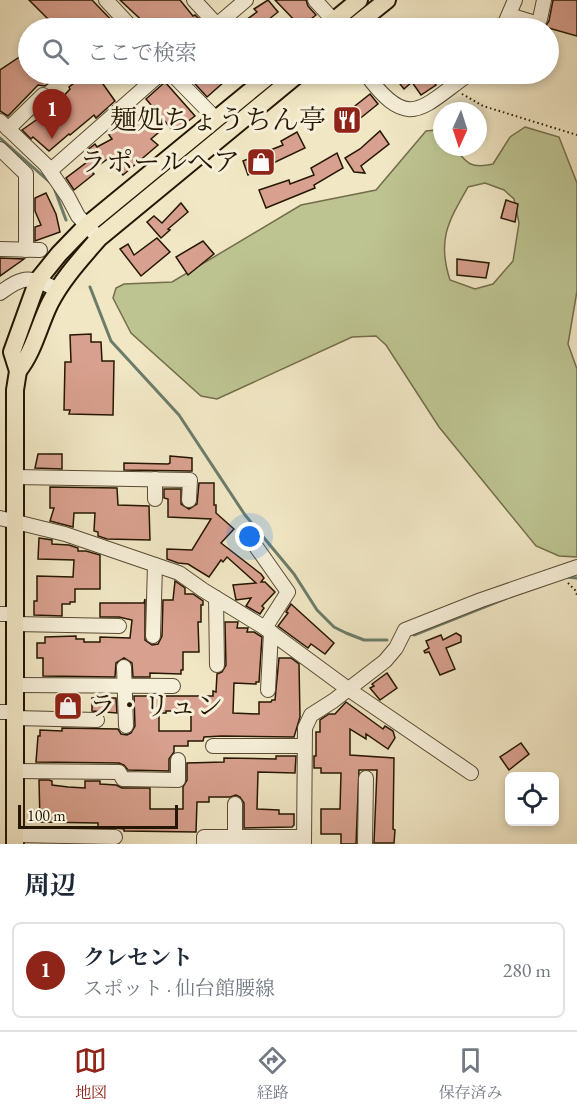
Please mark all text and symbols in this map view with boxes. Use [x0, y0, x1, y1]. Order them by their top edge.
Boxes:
search box [18, 18, 559, 84]
icon: search [39, 35, 72, 68]
text: ここで検索 [87, 38, 197, 67]
pin: 1 [32, 90, 72, 139]
place label: 麺処ちょうちん亭 [110, 102, 326, 137]
north arrow [433, 102, 487, 156]
restaurant icon: 麺処ちょうちん亭 [331, 104, 363, 136]
place label: ラポールヘア [79, 144, 240, 179]
shop icon: ラポールヘア [245, 146, 277, 178]
your location [235, 522, 264, 551]
place label: ラ・リュン [89, 688, 223, 723]
shop icon: ラ・リュン [52, 690, 84, 722]
map controls [505, 772, 559, 826]
button: locate [505, 772, 559, 826]
scale bar [18, 802, 178, 830]
text: 100 m [27, 805, 66, 826]
text: 周辺 [24, 868, 76, 902]
text: クレセント [83, 943, 193, 972]
text: 1 [40, 957, 51, 983]
text: 280 m [503, 957, 551, 983]
text: スポット · 仙台館腰線 [83, 975, 275, 1001]
tab: 地図 [74, 1044, 107, 1103]
tab: 経路 [256, 1044, 289, 1103]
tab: 保存済み [438, 1044, 502, 1103]

